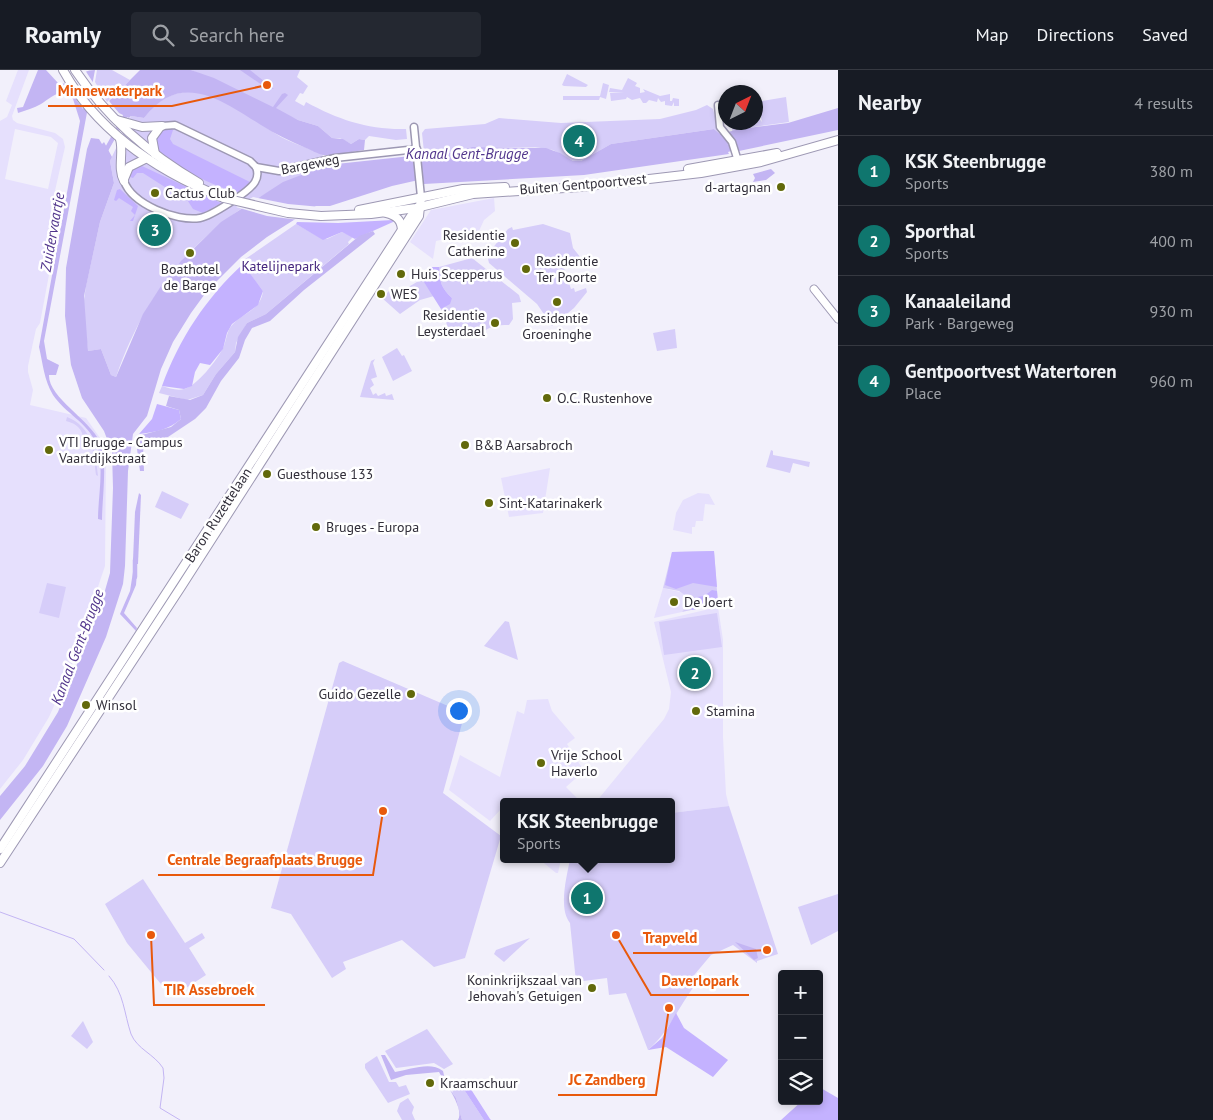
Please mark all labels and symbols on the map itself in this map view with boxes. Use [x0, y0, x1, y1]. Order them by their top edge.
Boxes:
callout: Minnewaterpark [48, 76, 172, 106]
text: Minnewaterpark [58, 81, 163, 100]
north arrow [718, 85, 763, 130]
pin: 4 [563, 122, 595, 160]
water label: Kanaal Gent-Brugge [406, 144, 528, 163]
street label: Bargeweg [279, 150, 341, 178]
street label: Buiten Gentpoortvest [519, 169, 648, 199]
place label: d-artagnan [705, 178, 771, 196]
marker: d-artagnan [775, 181, 787, 193]
place label: Cactus Club [165, 184, 235, 202]
marker: Cactus Club [149, 187, 161, 199]
water label: Zuidervaartje [36, 191, 68, 274]
pin: 3 [139, 211, 171, 249]
place label: Residentie Catherine [443, 226, 505, 260]
marker: Residentie Catherine [509, 237, 521, 249]
marker: Boathotel de Barge [184, 247, 196, 259]
place label: Residentie Ter Poorte [536, 252, 598, 286]
park label: Katelijnepark [241, 257, 321, 275]
place label: Boathotel de Barge [161, 260, 219, 294]
marker: Residentie Ter Poorte [520, 263, 532, 275]
place label: Huis Scepperus [411, 265, 502, 283]
marker: Huis Scepperus [395, 268, 407, 280]
place label: WES [391, 285, 418, 303]
marker: WES [375, 288, 387, 300]
marker: Residentie Groeninghe [551, 296, 563, 308]
place label: Residentie Leysterdael [417, 306, 485, 340]
place label: Residentie Groeninghe [522, 309, 592, 343]
marker: Residentie Leysterdael [489, 317, 501, 329]
place label: O.C. Rustenhove [557, 389, 652, 407]
marker: O.C. Rustenhove [541, 392, 553, 404]
place label: VTI Brugge - Campus Vaartdijkstraat [58, 433, 183, 467]
place label: B&B Aarsabroch [475, 436, 573, 454]
marker: B&B Aarsabroch [459, 439, 471, 451]
marker: VTI Brugge - Campus Vaartdijkstraat [43, 444, 55, 456]
street label: Baron Ruzettelaan [181, 464, 255, 566]
place label: Guesthouse 133 [277, 465, 373, 483]
marker: Guesthouse 133 [261, 468, 273, 480]
place label: Sint-Katarinakerk [499, 494, 602, 512]
marker: Sint-Katarinakerk [483, 497, 495, 509]
place label: Bruges - Europa [326, 518, 419, 536]
marker: Bruges - Europa [310, 521, 322, 533]
water label: Kanaal Gent-Brugge [46, 586, 108, 708]
place label: De Joert [684, 593, 733, 611]
marker: De Joert [668, 596, 680, 608]
pin: 2 [679, 654, 711, 692]
place label: Guido Gezelle [318, 685, 401, 703]
marker: Guido Gezelle [405, 688, 417, 700]
place label: Winsol [96, 696, 137, 714]
your location [446, 698, 472, 724]
marker: Winsol [80, 699, 92, 711]
place label: Stamina [706, 702, 755, 720]
marker: Stamina [690, 705, 702, 717]
place label: Vrije School Haverlo [550, 746, 622, 780]
marker: Vrije School Haverlo [535, 757, 547, 769]
callout: Centrale Begraafplaats Brugge [158, 845, 373, 875]
text: Centrale Begraafplaats Brugge [167, 850, 363, 869]
pin: 1 [571, 879, 603, 917]
callout: Trapveld [633, 923, 708, 953]
text: Trapveld [643, 928, 697, 947]
callout: Daverlopark [651, 965, 749, 995]
place label: Koninkrijkszaal van Jehovah's Getuigen [467, 971, 582, 1005]
text: Daverlopark [661, 971, 739, 990]
callout: TIR Assebroek [154, 975, 265, 1005]
text: TIR Assebroek [164, 980, 255, 999]
marker: Koninkrijkszaal van Jehovah's Getuigen [586, 982, 598, 994]
callout: JC Zandberg [558, 1065, 656, 1095]
text: JC Zandberg [567, 1070, 646, 1089]
place label: Kraamschuur [440, 1074, 518, 1092]
marker: Kraamschuur [424, 1077, 436, 1089]

